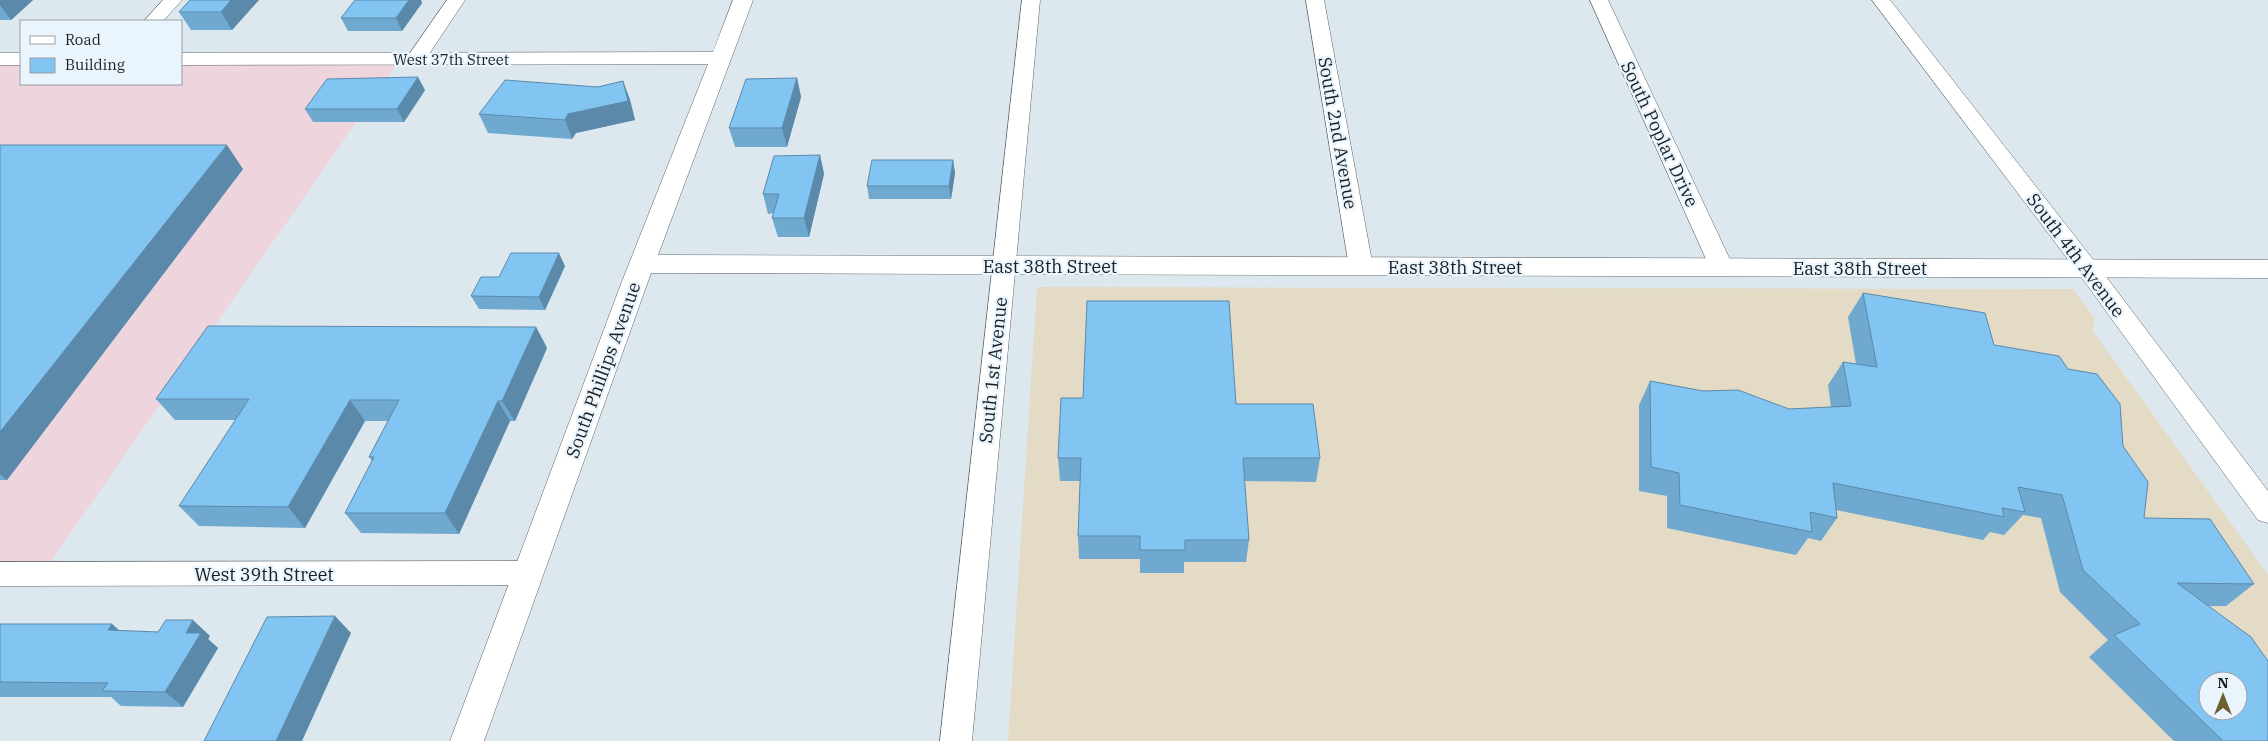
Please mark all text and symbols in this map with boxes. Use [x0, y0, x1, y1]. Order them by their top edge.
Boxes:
legend [20, 20, 182, 85]
text: Road [65, 30, 101, 49]
street label: West 37th Street [393, 50, 509, 69]
text: Building [65, 55, 125, 74]
street label: South 2nd Avenue [1313, 55, 1363, 211]
street label: South Poplar Drive [1616, 57, 1704, 211]
street label: South 4th Avenue [2022, 188, 2130, 322]
street label: East 38th Street [983, 255, 1117, 278]
street label: East 38th Street [1388, 256, 1522, 279]
street label: East 38th Street [1793, 257, 1927, 280]
street label: South Phillips Avenue [560, 279, 646, 461]
street label: South 1st Avenue [974, 296, 1012, 444]
street label: West 39th Street [194, 563, 334, 586]
north arrow [2198, 671, 2248, 721]
text: N [2217, 674, 2229, 692]

